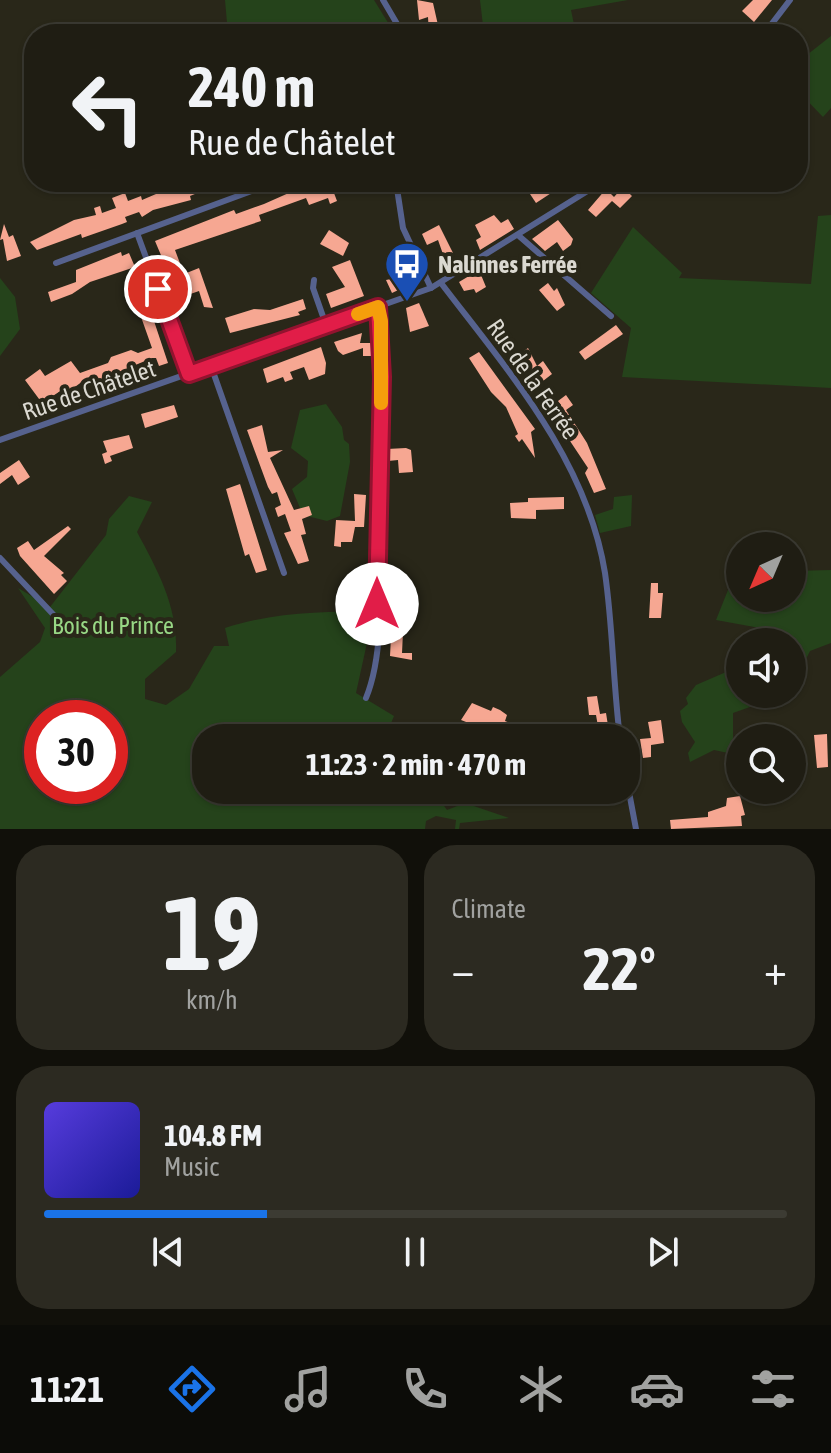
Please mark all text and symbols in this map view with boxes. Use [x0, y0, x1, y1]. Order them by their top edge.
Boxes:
text: 240 m [188, 55, 315, 119]
icon: left [56, 56, 160, 160]
text: Rue de Châtelet [188, 121, 396, 163]
bus stop icon: Nalinnes Ferrée [383, 240, 431, 303]
place label: Nalinnes Ferrée [438, 251, 577, 278]
pin [124, 255, 192, 323]
icon: arrive [136, 267, 180, 311]
street label: Rue de la Ferrée [482, 314, 584, 444]
street label: Rue de Châtelet [19, 355, 159, 425]
north arrow [726, 532, 806, 612]
map controls [726, 532, 806, 804]
position arrow [335, 562, 419, 646]
park label: Bois du Prince [52, 612, 174, 639]
button: sound [726, 628, 806, 708]
speed limit sign: 30 [24, 700, 128, 804]
button: search [726, 724, 806, 804]
text: 11:23 · 2 min · 470 m [306, 747, 526, 781]
text: 19 [163, 873, 261, 992]
text: Climate [452, 894, 526, 924]
text: 22° [583, 934, 656, 1003]
text: − [452, 944, 474, 994]
text: + [764, 944, 787, 994]
text: km/h [186, 985, 238, 1015]
text: 104.8 FM [164, 1118, 262, 1152]
text: Music [164, 1152, 219, 1182]
icon: previous [146, 1230, 190, 1274]
icon: pause [393, 1230, 437, 1274]
icon: next [641, 1230, 685, 1274]
icon: directions [164, 1361, 220, 1417]
icon: music [280, 1361, 336, 1417]
icon: phone [397, 1361, 453, 1417]
icon: climate [513, 1361, 569, 1417]
icon: car [629, 1361, 685, 1417]
icon: filters [745, 1361, 801, 1417]
text: 11:21 [30, 1368, 104, 1410]

